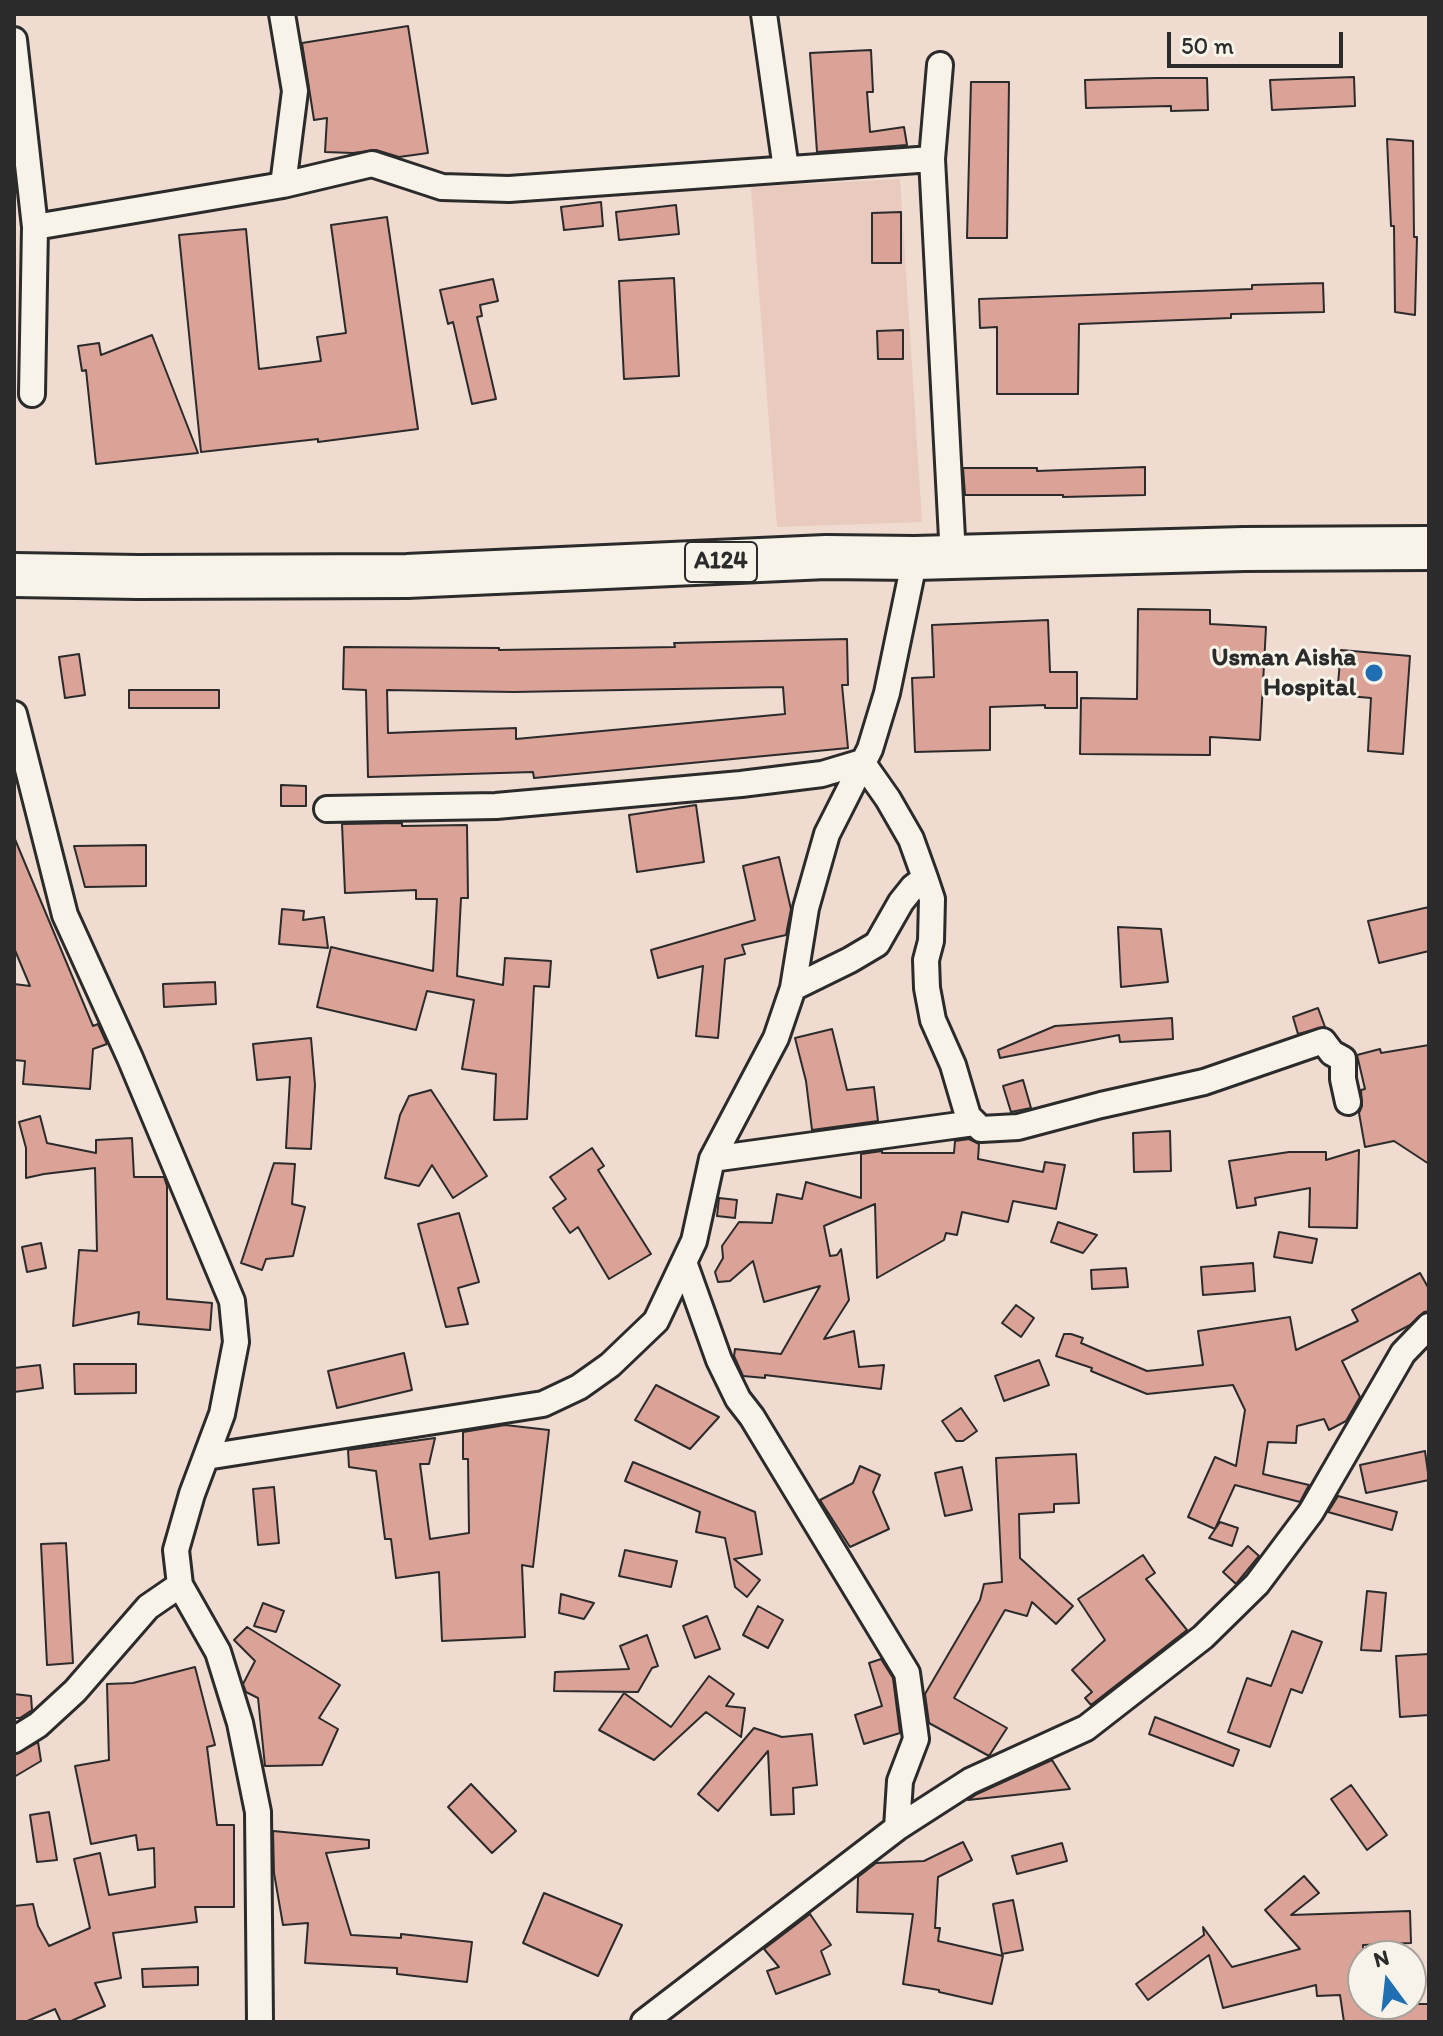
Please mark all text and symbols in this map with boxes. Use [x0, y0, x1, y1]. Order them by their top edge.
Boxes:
scale bar [1171, 16, 1347, 66]
text: 50 m [1181, 31, 1234, 60]
road number: A124 [685, 542, 757, 582]
place label: Usman Aisha Hospital [1211, 642, 1356, 704]
marker: Usman Aisha Hospital [1363, 662, 1385, 684]
north arrow [1347, 1940, 1427, 2020]
text: N [1370, 1943, 1392, 1973]

